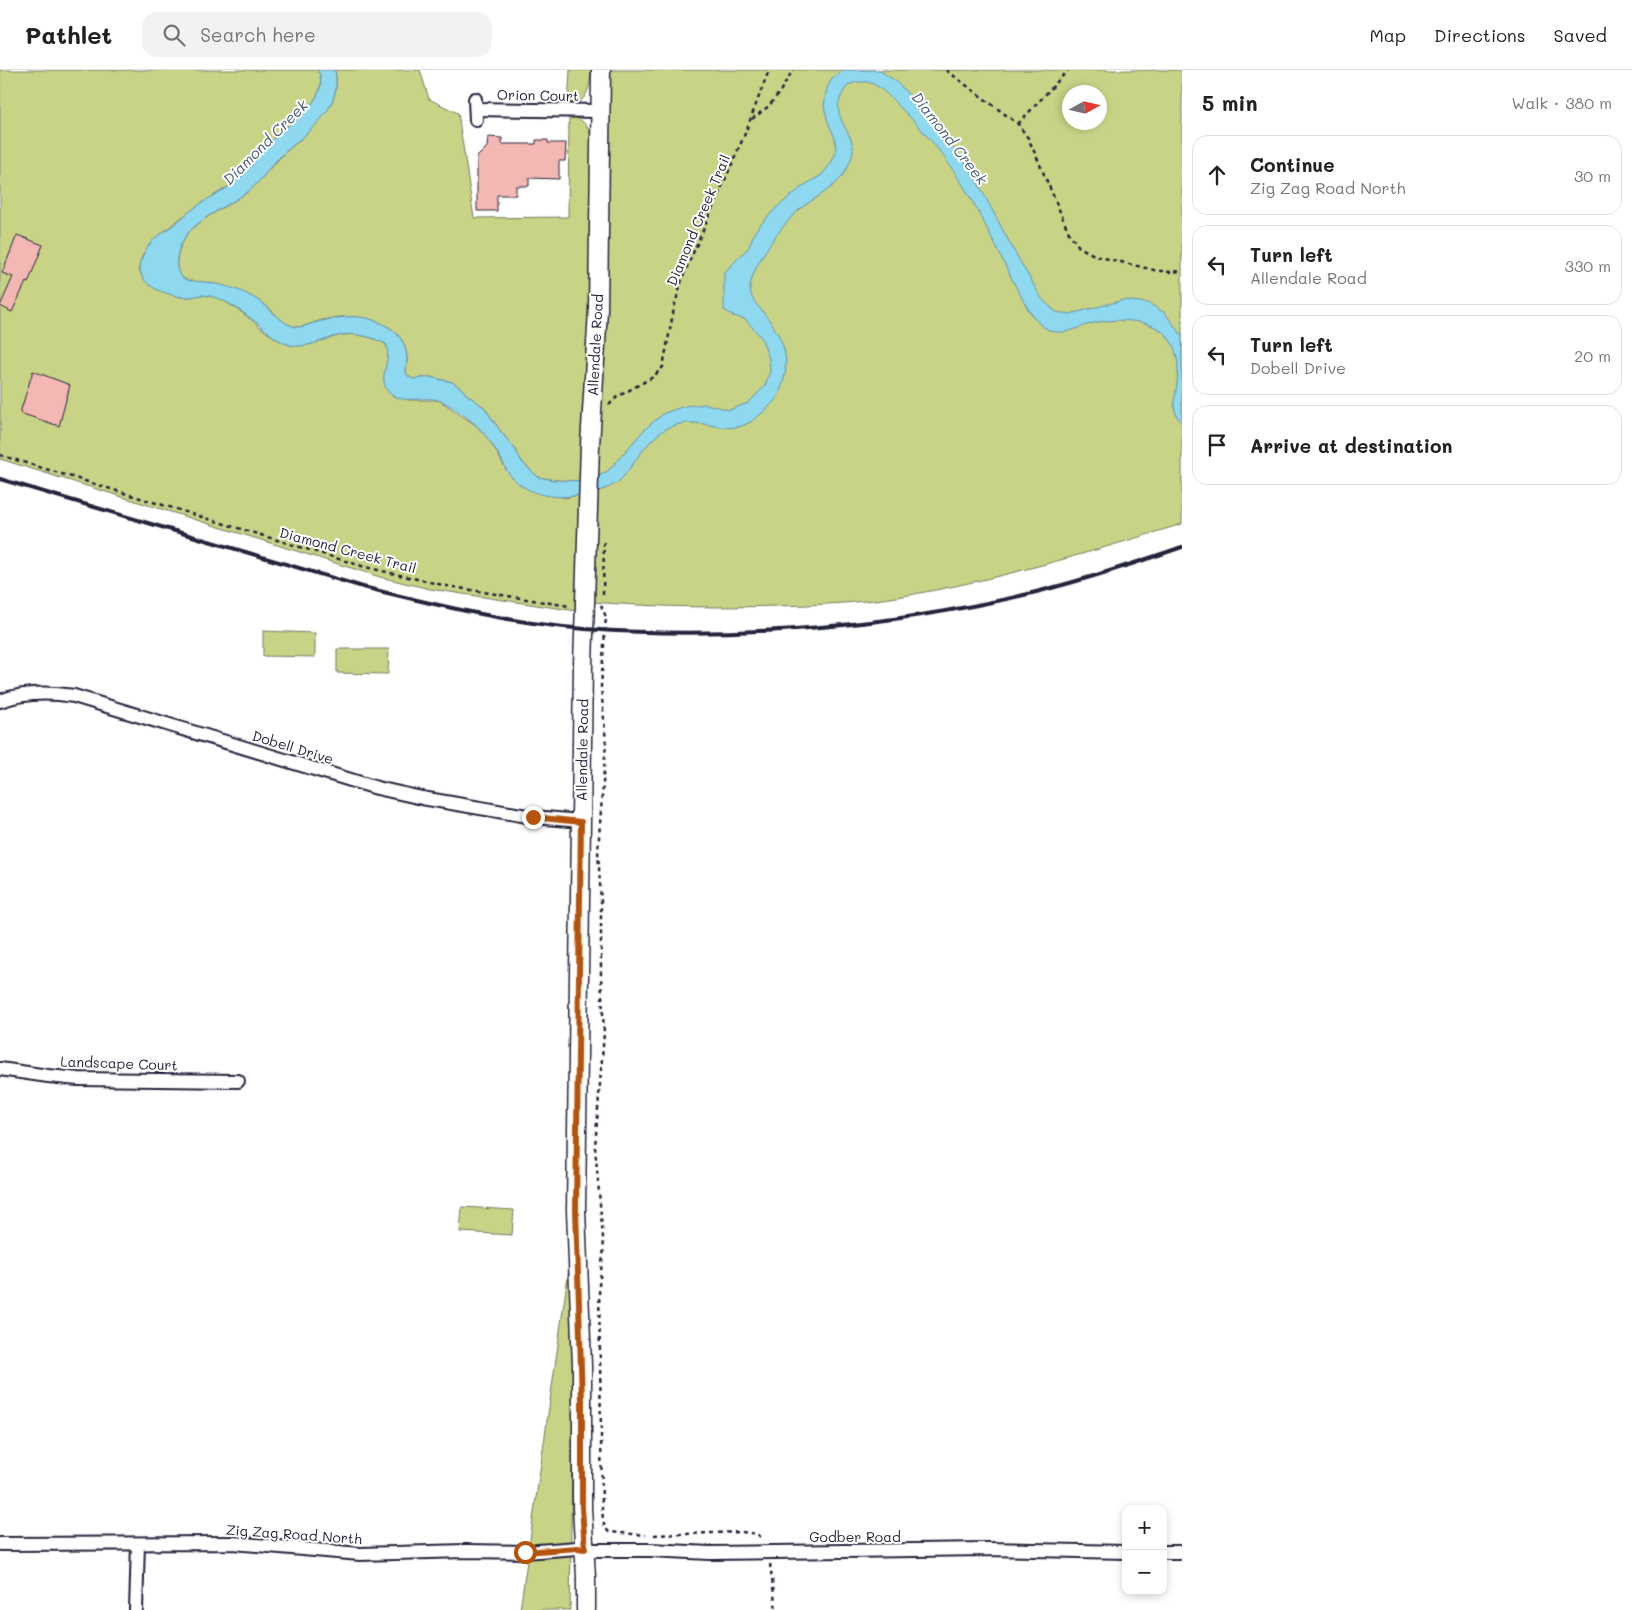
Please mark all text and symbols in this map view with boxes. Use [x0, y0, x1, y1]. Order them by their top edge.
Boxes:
search box [142, 12, 492, 57]
text: Pathlet [25, 19, 112, 50]
icon: search [160, 21, 188, 49]
text: Search here [200, 22, 316, 47]
text: Map [1369, 23, 1406, 47]
text: Directions [1434, 23, 1526, 47]
text: Saved [1554, 23, 1607, 47]
street label: Orion Court [497, 85, 579, 105]
north arrow [1062, 85, 1107, 130]
water label: Diamond Creek [907, 88, 993, 189]
text: 5 min [1202, 89, 1258, 116]
text: Walk · 380 m [1511, 92, 1612, 113]
water label: Diamond Creek [218, 94, 313, 189]
street label: Diamond Creek Trail [662, 151, 734, 289]
text: Continue [1250, 152, 1335, 177]
icon: ahead [1203, 161, 1231, 189]
text: 30 m [1574, 165, 1611, 186]
text: Zig Zag Road North [1250, 177, 1406, 198]
text: Turn left [1250, 242, 1333, 267]
icon: left [1203, 251, 1231, 279]
text: 330 m [1565, 255, 1611, 276]
text: Allendale Road [1250, 267, 1367, 288]
street label: Allendale Road [583, 293, 607, 397]
text: Turn left [1250, 332, 1333, 357]
icon: left [1203, 341, 1231, 369]
text: 20 m [1574, 345, 1611, 366]
text: Dobell Drive [1250, 357, 1346, 378]
icon: arrive [1203, 431, 1231, 459]
text: Arrive at destination [1250, 433, 1453, 458]
street label: Diamond Creek Trail [278, 523, 418, 577]
street label: Allendale Road [572, 699, 592, 801]
street label: Dobell Drive [250, 726, 336, 768]
route end [522, 806, 545, 829]
street label: Landscape Court [60, 1051, 178, 1075]
map controls [1122, 1505, 1167, 1595]
button: + [1122, 1505, 1167, 1550]
street label: Zig Zag Road North [225, 1520, 363, 1548]
street label: Godber Road [809, 1527, 901, 1546]
route start [514, 1541, 537, 1564]
button: − [1122, 1550, 1167, 1595]

